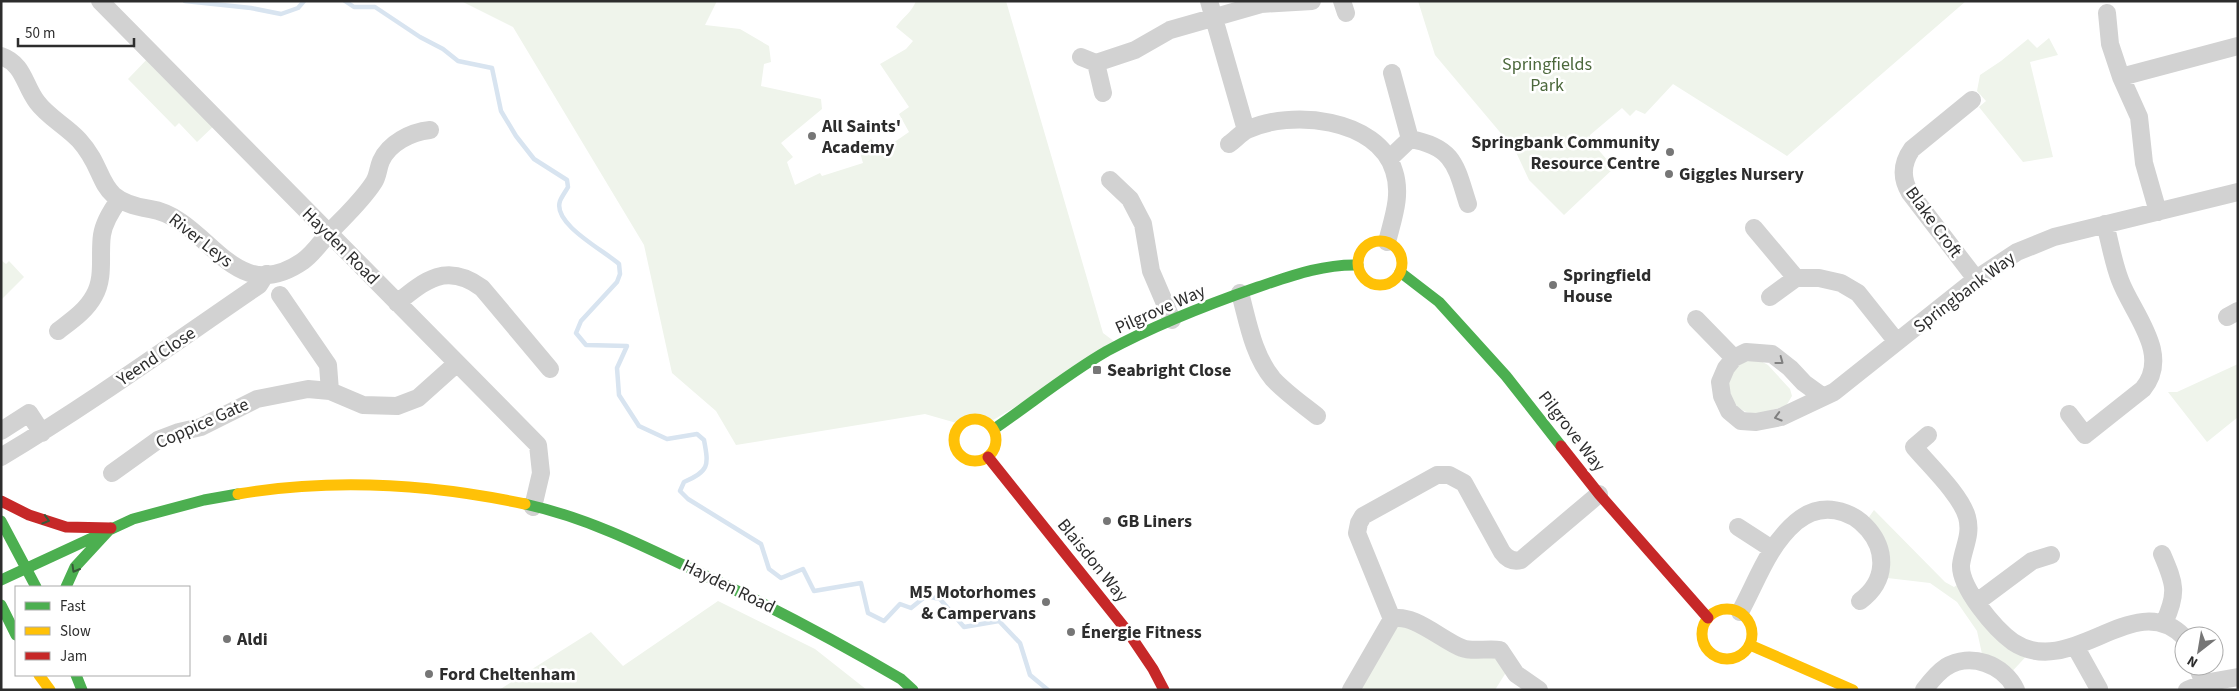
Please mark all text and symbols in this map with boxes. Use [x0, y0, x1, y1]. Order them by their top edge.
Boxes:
scale bar [18, 15, 134, 47]
text: 50 m [25, 23, 55, 44]
park label: Springfields Park [1502, 52, 1592, 98]
place label: All Saints' Academy [821, 114, 901, 160]
marker: All Saints' Academy [806, 130, 818, 142]
place label: Springbank Community Resource Centre [1471, 130, 1661, 176]
marker: Springbank Community Resource Centre [1664, 146, 1676, 158]
place label: Giggles Nursery [1679, 162, 1805, 187]
marker: Giggles Nursery [1663, 168, 1675, 180]
street label: Blake Croft [1899, 182, 1968, 263]
street label: Hayden Road [296, 202, 385, 291]
street label: River Leys [163, 207, 238, 273]
street label: Springbank Way [1908, 245, 2021, 339]
place label: Springfield House [1563, 263, 1651, 309]
street label: Pilgrove Way [1111, 278, 1210, 340]
marker: Springfield House [1547, 279, 1559, 291]
street label: Yeend Close [111, 321, 201, 393]
one-way arrow [1774, 355, 1783, 363]
place label: Seabright Close [1107, 358, 1231, 383]
marker: Seabright Close [1091, 364, 1103, 376]
street label: Pilgrove Way [1532, 386, 1611, 477]
street label: Coppice Gate [152, 392, 253, 455]
one-way arrow [1775, 411, 1783, 421]
place label: GB Liners [1117, 509, 1192, 534]
street label: Blaisdon Way [1051, 513, 1134, 608]
one-way arrow [41, 515, 50, 525]
marker: GB Liners [1101, 515, 1113, 527]
street label: Hayden Road [678, 553, 779, 620]
one-way arrow [71, 564, 81, 573]
place label: M5 Motorhomes & Campervans [909, 580, 1036, 626]
legend [15, 586, 190, 676]
text: Fast [60, 596, 86, 617]
marker: M5 Motorhomes & Campervans [1040, 596, 1052, 608]
place label: Énergie Fitness [1081, 620, 1202, 645]
text: Slow [60, 621, 91, 642]
marker: Énergie Fitness [1065, 626, 1077, 638]
north arrow [2174, 626, 2224, 676]
place label: Aldi [236, 627, 268, 652]
marker: Aldi [221, 633, 233, 645]
text: Jam [60, 646, 87, 667]
text: N [2184, 650, 2202, 672]
place label: Ford Cheltenham [439, 662, 576, 687]
marker: Ford Cheltenham [423, 668, 435, 680]

